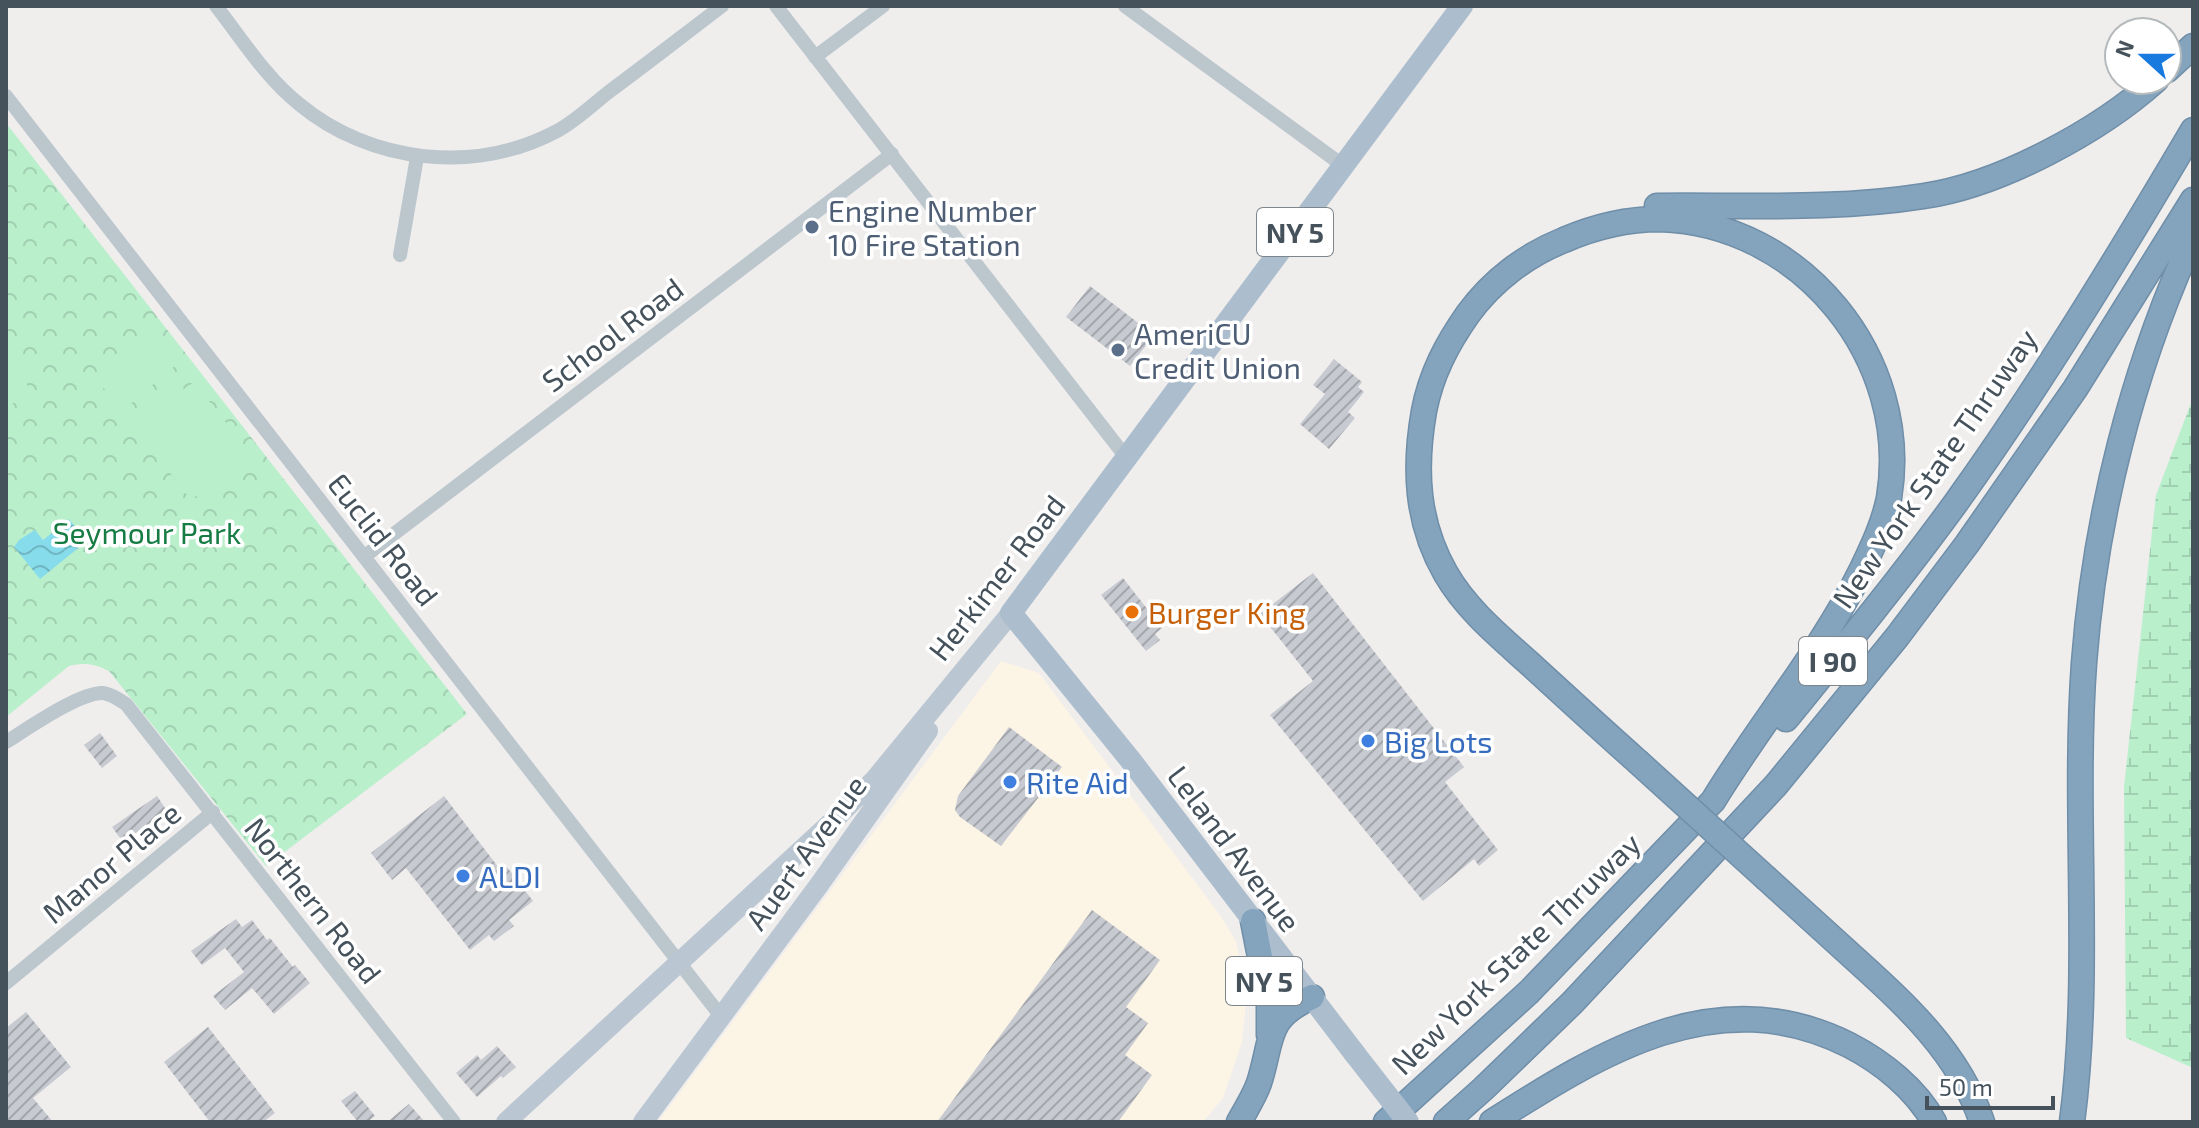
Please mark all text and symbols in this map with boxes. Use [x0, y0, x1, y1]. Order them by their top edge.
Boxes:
north arrow [2103, 16, 2183, 96]
text: N [2108, 36, 2138, 61]
place label: Engine Number 10 Fire Station [828, 192, 1036, 262]
road number: NY 5 [1257, 208, 1333, 256]
marker: Engine Number 10 Fire Station [803, 218, 821, 236]
street label: School Road [534, 269, 690, 399]
place label: AmeriCU Credit Union [1134, 315, 1301, 385]
street label: New York State Thruway [1824, 322, 2044, 614]
marker: AmeriCU Credit Union [1109, 341, 1127, 359]
street label: Euclid Road [321, 466, 447, 612]
street label: Herkimer Road [920, 487, 1072, 667]
park label: Seymour Park [53, 514, 241, 550]
place label: Burger King [1148, 594, 1306, 630]
marker: Burger King [1123, 603, 1141, 621]
road number: I 90 [1799, 637, 1867, 685]
place label: Big Lots [1384, 723, 1493, 759]
marker: Big Lots [1359, 732, 1377, 750]
street label: Leland Avenue [1161, 758, 1309, 938]
place label: Rite Aid [1026, 764, 1129, 800]
street label: Auert Avenue [737, 768, 873, 936]
marker: Rite Aid [1001, 773, 1019, 791]
street label: Manor Place [35, 794, 187, 930]
street label: Northern Road [238, 810, 390, 990]
street label: New York State Thruway [1383, 825, 1647, 1081]
place label: ALDI [479, 858, 541, 894]
marker: ALDI [454, 867, 472, 885]
road number: NY 5 [1226, 957, 1302, 1005]
scale bar [1927, 1060, 2053, 1110]
text: 50 m [1939, 1072, 1993, 1101]

